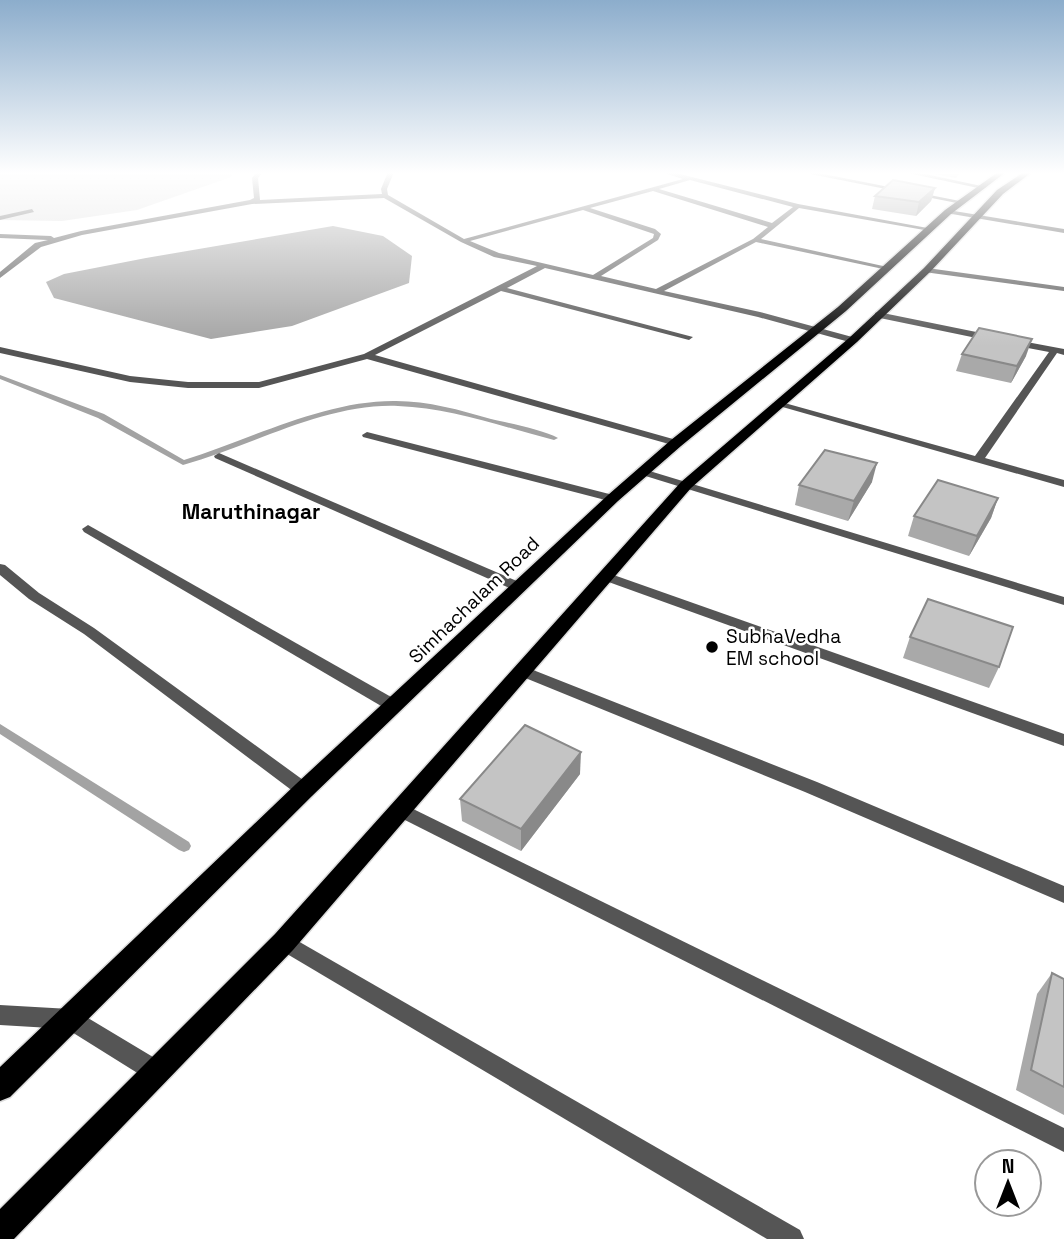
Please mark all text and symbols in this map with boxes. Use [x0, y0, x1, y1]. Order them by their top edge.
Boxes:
district label: Maruthinagar [182, 498, 320, 525]
street label: Simhachalam Road [403, 531, 545, 669]
place label: SubhaVedha EM school [726, 624, 841, 671]
marker: SubhaVedha EM school [704, 639, 720, 655]
north arrow [973, 1148, 1043, 1218]
text: N [1002, 1154, 1014, 1179]

